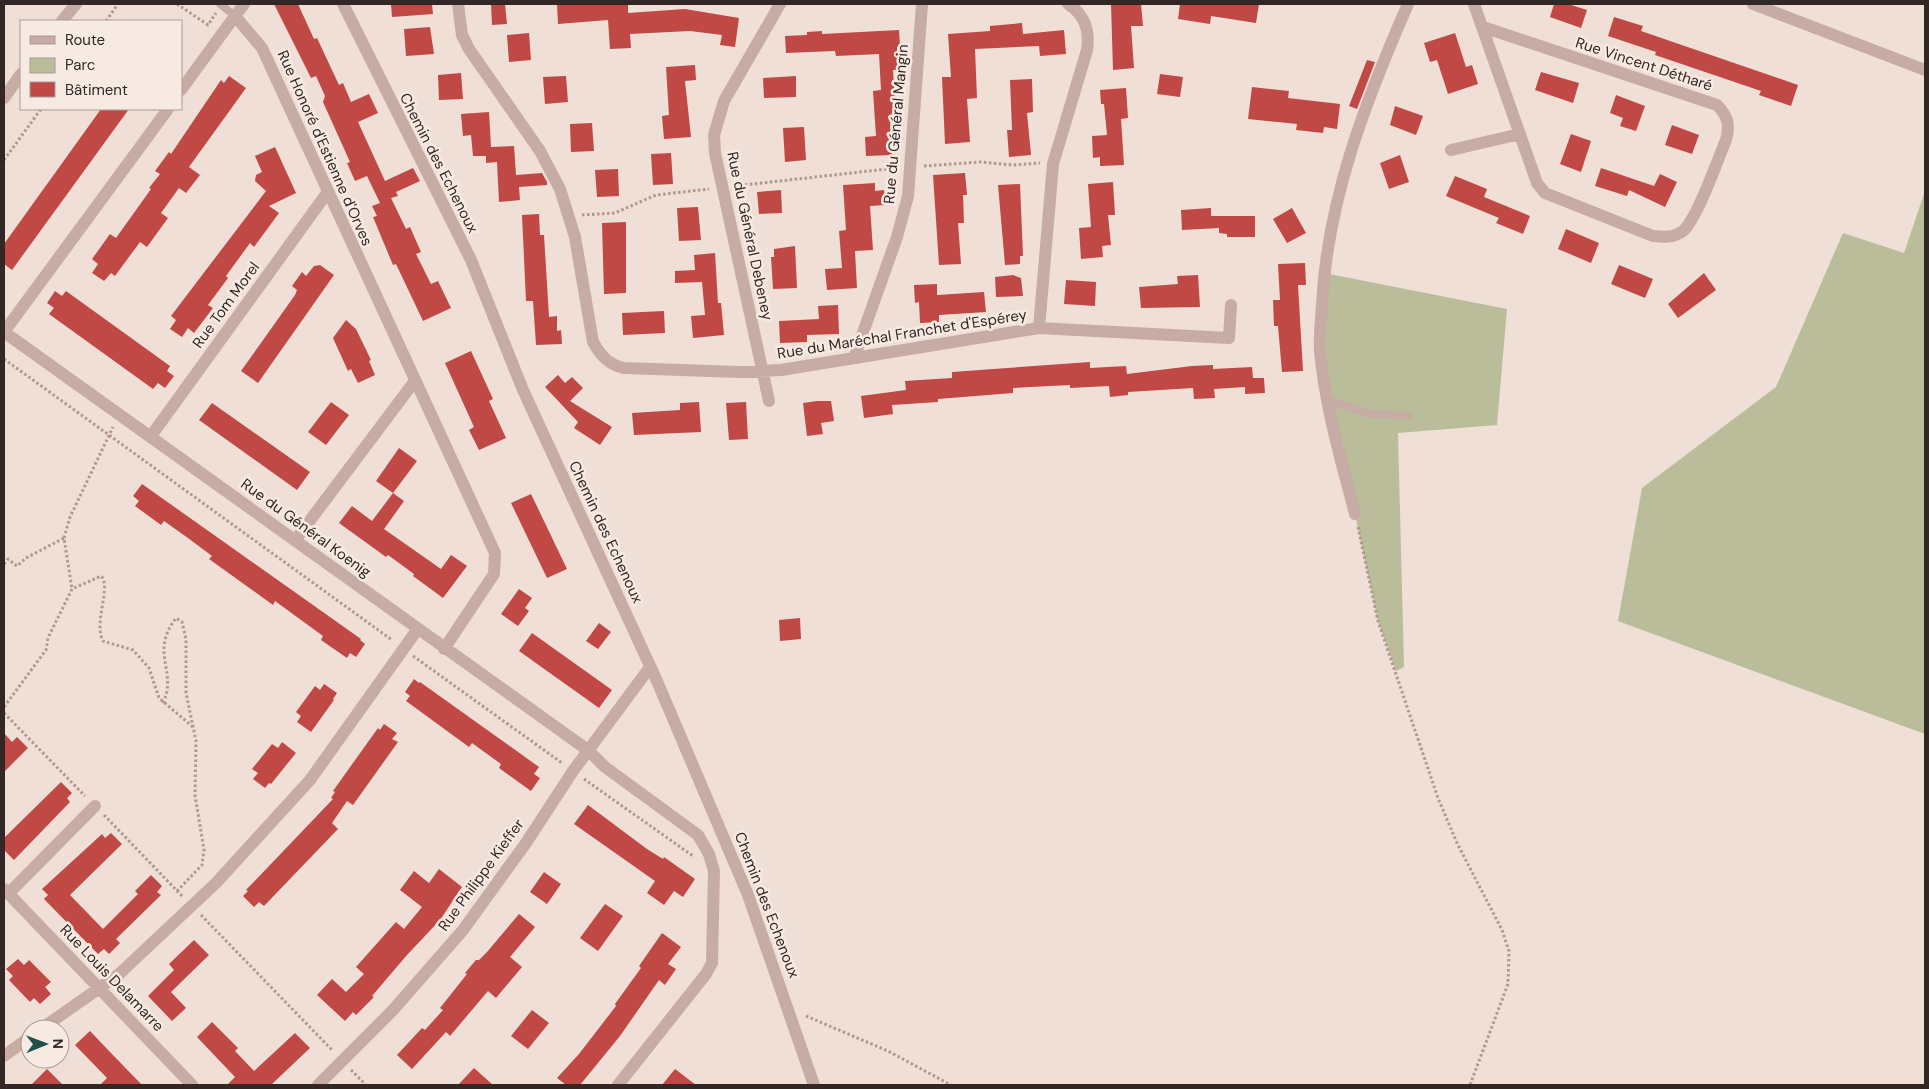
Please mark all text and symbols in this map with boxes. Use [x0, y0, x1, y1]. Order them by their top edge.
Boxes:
legend [20, 20, 182, 110]
text: Route [65, 30, 105, 50]
street label: Rue Vincent Détharé [1573, 32, 1715, 96]
street label: Rue du Général Mangin [879, 43, 913, 205]
street label: Rue Honoré d'Estienne d'Orves [273, 47, 377, 249]
text: Parc [65, 55, 95, 75]
text: Bâtiment [65, 80, 128, 100]
street label: Chemin des Echenoux [395, 90, 483, 237]
street label: Rue du Général Debeney [722, 150, 778, 323]
street label: Rue Tom Morel [188, 258, 264, 352]
street label: Rue du Maréchal Franchet d'Espérey [776, 304, 1029, 364]
street label: Chemin des Echenoux [564, 458, 648, 607]
street label: Rue du Général Koenig [237, 474, 375, 582]
street label: Rue Philippe Kieffer [434, 815, 529, 935]
street label: Chemin des Echenoux [730, 829, 804, 981]
street label: Rue Louis Delamarre [56, 920, 168, 1036]
north arrow [20, 1019, 70, 1069]
text: N [49, 1039, 67, 1049]

